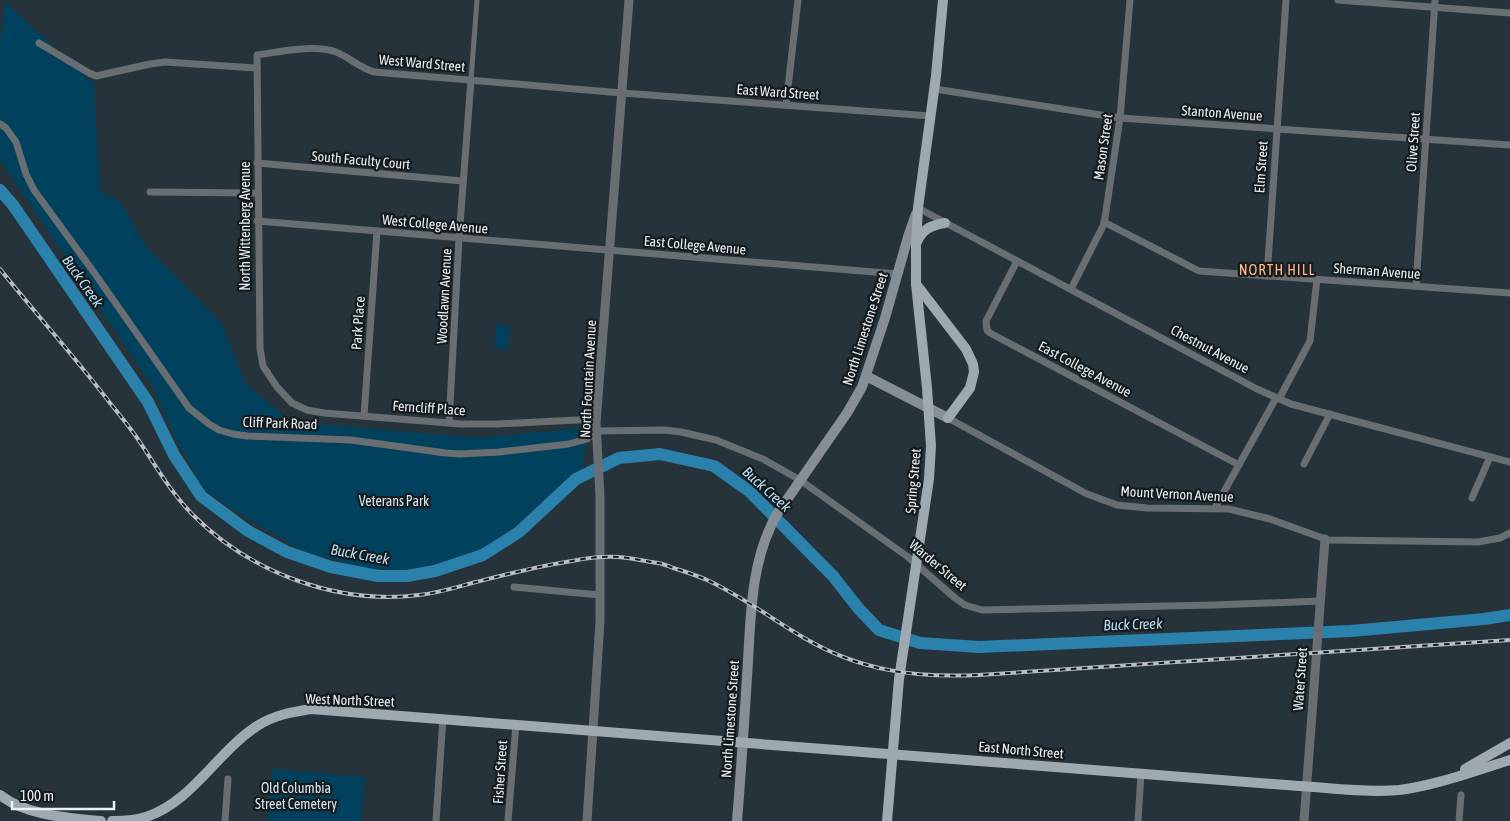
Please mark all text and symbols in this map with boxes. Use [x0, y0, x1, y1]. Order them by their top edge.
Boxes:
street label: West Ward Street [378, 51, 466, 75]
street label: East Ward Street [736, 81, 820, 103]
street label: Stanton Avenue [1181, 102, 1263, 124]
street label: Olive Street [1403, 112, 1423, 172]
street label: Mason Street [1090, 113, 1116, 181]
street label: Elm Street [1251, 140, 1271, 194]
street label: South Faculty Court [311, 148, 411, 172]
street label: North Wittenberg Avenue [237, 161, 253, 291]
street label: West College Avenue [381, 211, 489, 237]
street label: East College Avenue [643, 233, 747, 257]
street label: Woodlawn Avenue [434, 248, 454, 344]
water label: Buck Creek [59, 252, 107, 310]
street label: Sherman Avenue [1333, 260, 1421, 282]
district label: NORTH HILL [1239, 261, 1315, 278]
street label: North Limestone Street [839, 270, 891, 388]
street label: Park Place [348, 296, 368, 350]
street label: North Fountain Avenue [577, 320, 599, 438]
street label: Chestnut Avenue [1168, 322, 1252, 376]
street label: East College Avenue [1036, 338, 1134, 400]
street label: Ferncliff Place [392, 397, 466, 419]
street label: Cliff Park Road [242, 414, 318, 432]
street label: Spring Street [902, 448, 924, 514]
water label: Buck Creek [739, 463, 795, 515]
street label: Mount Vernon Avenue [1120, 483, 1234, 505]
park label: Veterans Park [359, 493, 429, 509]
street label: Warder Street [906, 536, 970, 594]
water label: Buck Creek [329, 540, 391, 568]
water label: Buck Creek [1103, 614, 1163, 634]
street label: Water Street [1290, 647, 1310, 711]
street label: North Limestone Street [718, 660, 742, 778]
street label: West North Street [305, 690, 395, 710]
street label: East North Street [978, 738, 1064, 762]
street label: Fisher Street [490, 740, 510, 804]
scale bar [12, 778, 115, 810]
park label: Old Columbia Street Cemetery [255, 780, 337, 812]
text: 100 m [20, 787, 54, 804]

